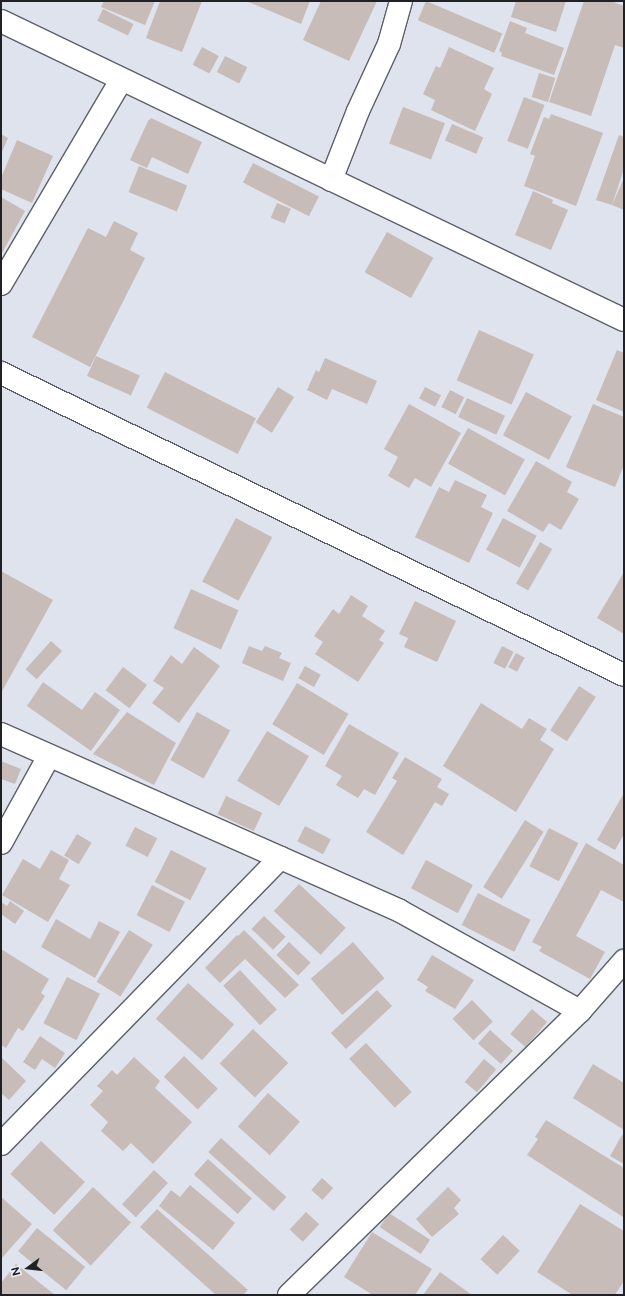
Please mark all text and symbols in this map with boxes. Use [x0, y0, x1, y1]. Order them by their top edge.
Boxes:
north arrow [8, 1248, 48, 1288]
text: N [9, 1265, 23, 1277]

